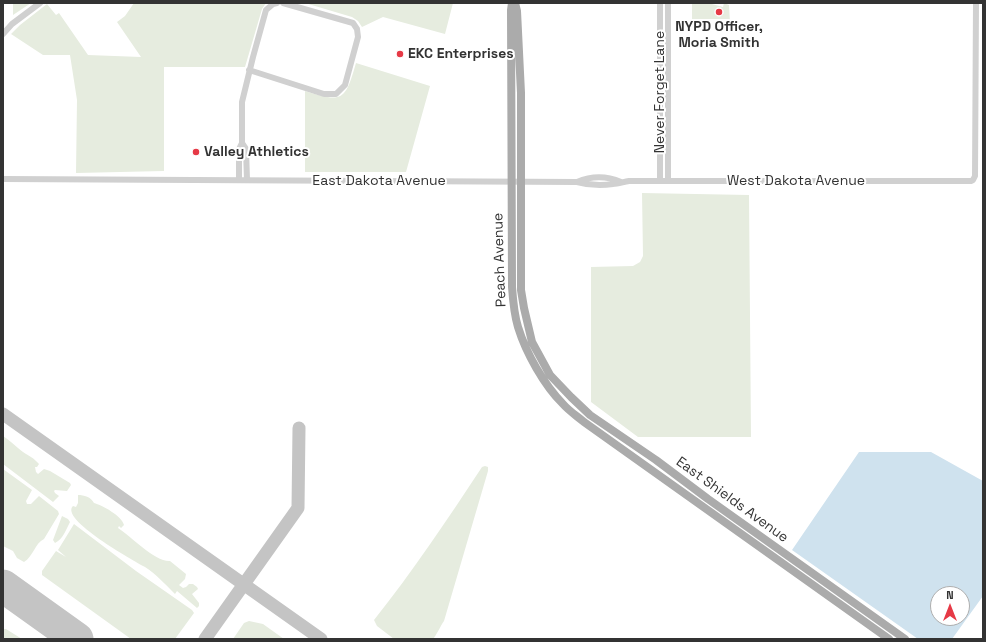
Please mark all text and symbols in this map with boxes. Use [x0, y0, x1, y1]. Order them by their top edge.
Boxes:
marker: NYPD Officer, Moria Smith [714, 7, 724, 17]
place label: NYPD Officer, Moria Smith [675, 19, 763, 52]
street label: Never Forget Lane [652, 31, 668, 153]
place label: EKC Enterprises [408, 46, 514, 62]
marker: EKC Enterprises [395, 49, 405, 59]
place label: Valley Athletics [204, 144, 309, 160]
marker: Valley Athletics [191, 147, 201, 157]
street label: East Dakota Avenue [312, 173, 446, 189]
street label: West Dakota Avenue [727, 173, 865, 189]
street label: Peach Avenue [490, 213, 510, 307]
street label: East Shields Avenue [673, 454, 791, 546]
north arrow [930, 586, 970, 626]
text: N [946, 588, 954, 602]

